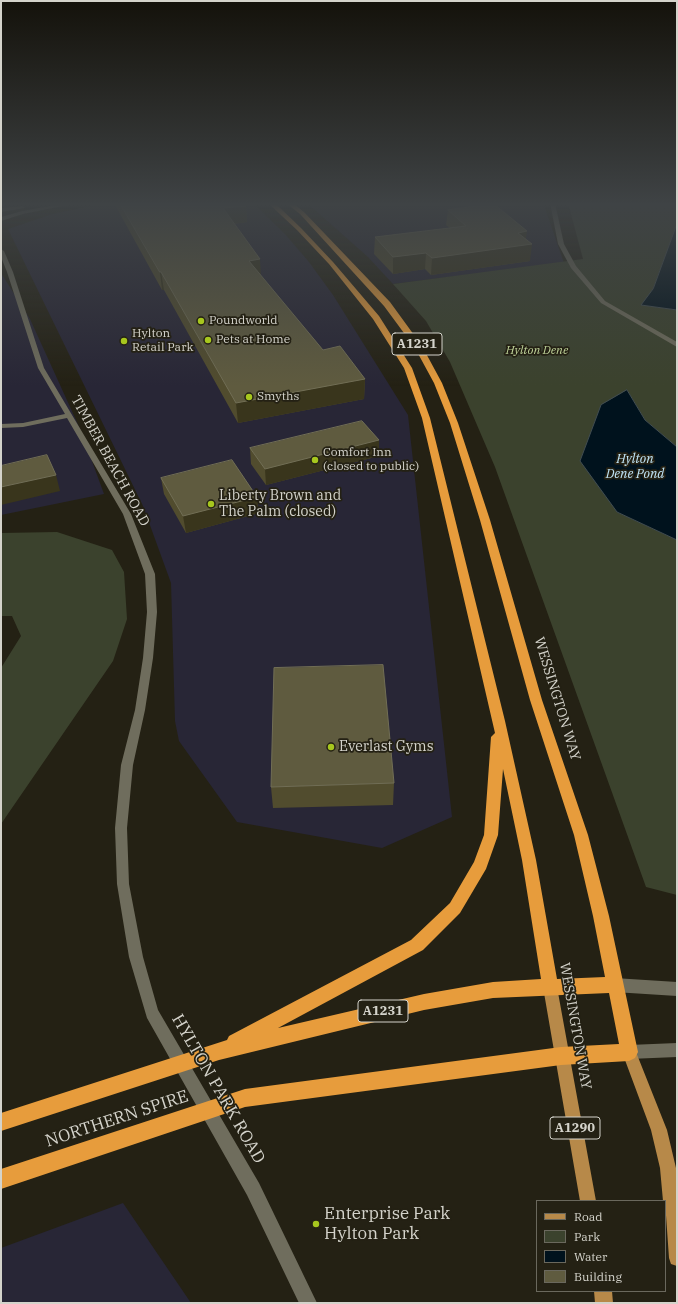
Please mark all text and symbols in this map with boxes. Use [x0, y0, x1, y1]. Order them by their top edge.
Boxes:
place label: Poundworld [209, 314, 278, 328]
marker: Poundworld [196, 316, 206, 326]
place label: Hylton Retail Park [132, 327, 193, 355]
place label: Pets at Home [216, 333, 290, 347]
road number: A1231 [392, 333, 442, 355]
marker: Pets at Home [203, 335, 213, 345]
marker: Hylton Retail Park [119, 336, 129, 346]
park label: Hylton Dene [506, 344, 568, 358]
place label: Smyths [257, 390, 299, 404]
marker: Smyths [244, 392, 254, 402]
street label: TIMBER BEACH ROAD [67, 393, 153, 529]
place label: Comfort Inn (closed to public) [323, 446, 419, 474]
water label: Hylton Dene Pond [606, 451, 664, 482]
marker: Comfort Inn (closed to public) [310, 455, 320, 465]
place label: Liberty Brown and The Palm (closed) [219, 488, 341, 520]
marker: Liberty Brown and The Palm (closed) [206, 499, 216, 509]
street label: WESSINGTON WAY [530, 635, 584, 763]
place label: Everlast Gyms [339, 739, 433, 755]
marker: Everlast Gyms [326, 742, 336, 752]
street label: WESSINGTON WAY [556, 961, 594, 1091]
road number: A1231 [358, 1000, 408, 1022]
street label: HYLTON PARK ROAD [167, 1011, 269, 1167]
street label: NORTHERN SPIRE [43, 1086, 191, 1152]
road number: A1290 [550, 1117, 600, 1139]
legend [536, 1200, 666, 1292]
place label: Enterprise Park Hylton Park [324, 1204, 450, 1244]
text: Road [574, 1209, 603, 1224]
marker: Enterprise Park Hylton Park [311, 1219, 321, 1229]
text: Park [574, 1229, 600, 1244]
text: Water [574, 1249, 607, 1264]
text: Building [574, 1269, 622, 1284]

